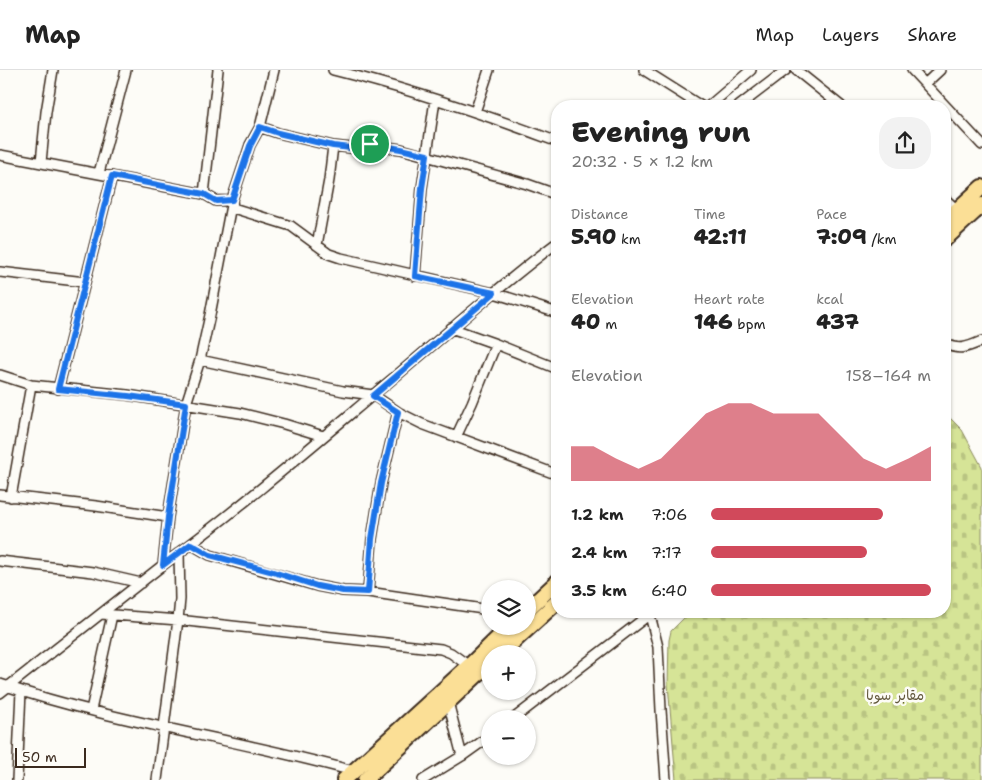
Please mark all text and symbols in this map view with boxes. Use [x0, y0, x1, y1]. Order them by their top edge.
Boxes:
text: Map [25, 19, 81, 51]
text: Map [756, 23, 794, 47]
text: Layers [822, 23, 879, 47]
text: Share [907, 23, 957, 47]
text: Evening run [571, 113, 750, 151]
button: share [879, 117, 931, 169]
pin [349, 123, 391, 165]
icon: arrive [356, 130, 384, 158]
text: 20:32 · 5 × 1.2 km [571, 151, 713, 172]
text: Distance [571, 205, 628, 223]
text: Time [694, 205, 726, 223]
text: Pace [816, 205, 847, 223]
text: 5.90 [571, 223, 616, 251]
text: 42:11 [694, 223, 747, 251]
text: 7:09 [816, 223, 867, 251]
text: km [616, 230, 641, 248]
text: /km [867, 230, 897, 248]
text: Elevation [571, 290, 634, 308]
text: Heart rate [694, 290, 765, 308]
text: kcal [816, 290, 844, 308]
text: 40 [571, 308, 600, 336]
text: 146 [694, 308, 733, 336]
text: 437 [816, 308, 859, 336]
text: m [600, 315, 617, 333]
text: bpm [733, 315, 766, 333]
text: Elevation [571, 365, 643, 386]
text: 158–164 m [846, 365, 931, 386]
text: 1.2 km [571, 504, 624, 525]
text: 7:06 [651, 504, 688, 525]
text: 2.4 km [571, 542, 627, 563]
text: 7:17 [651, 542, 682, 563]
map controls [481, 580, 536, 765]
button: layers [481, 580, 536, 635]
text: 3.5 km [571, 580, 627, 601]
text: 6:40 [651, 580, 687, 601]
button: + [481, 645, 536, 700]
park label: مقابر سوبا [866, 686, 924, 704]
button: − [481, 710, 536, 765]
scale bar [15, 745, 86, 768]
text: 50 m [22, 748, 57, 766]

